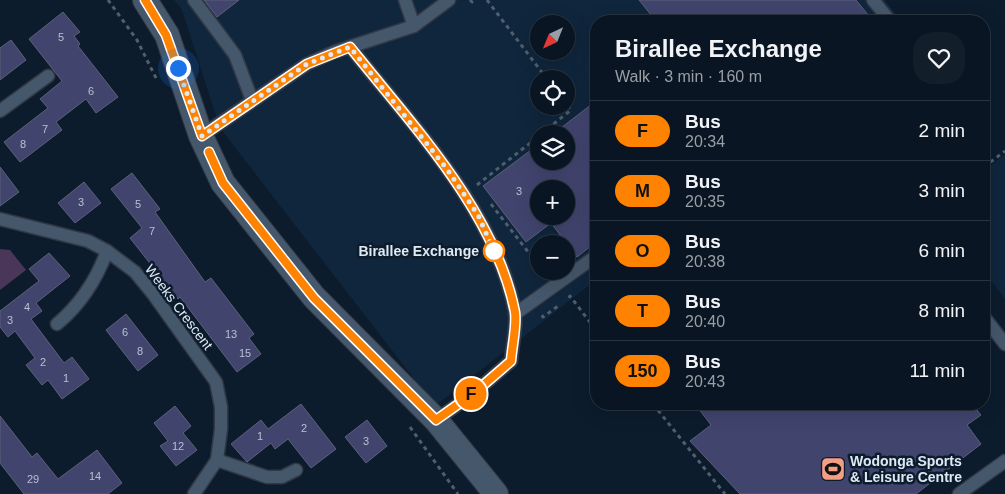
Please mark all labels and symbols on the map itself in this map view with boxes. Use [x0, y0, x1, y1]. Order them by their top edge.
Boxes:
north arrow [530, 15, 575, 60]
house number: 5 [58, 31, 64, 43]
your location [166, 56, 191, 81]
house number: 6 [88, 85, 94, 97]
house number: 7 [42, 123, 48, 135]
house number: 8 [20, 138, 26, 150]
house number: 3 [516, 185, 522, 197]
house number: 3 [78, 196, 84, 208]
house number: 5 [135, 198, 141, 210]
house number: 7 [149, 225, 155, 237]
marker: Birallee Exchange [483, 240, 505, 262]
place label: Birallee Exchange [358, 243, 479, 259]
street label: Weeks Crescent [142, 261, 216, 353]
house number: 4 [24, 301, 30, 313]
house number: 3 [7, 314, 13, 326]
house number: 6 [122, 326, 128, 338]
house number: 13 [225, 328, 237, 340]
house number: 8 [137, 345, 143, 357]
house number: 15 [239, 347, 251, 359]
house number: 2 [40, 356, 46, 368]
house number: 1 [63, 372, 69, 384]
line badge: F [455, 378, 487, 410]
house number: 2 [301, 422, 307, 434]
house number: 1 [257, 430, 263, 442]
house number: 3 [363, 435, 369, 447]
house number: 12 [172, 440, 184, 452]
place label: Wodonga Sports & Leisure Centre [850, 453, 962, 485]
sports icon: Wodonga Sports & Leisure Centre [820, 456, 846, 482]
house number: 14 [89, 470, 101, 482]
house number: 29 [27, 473, 39, 485]

